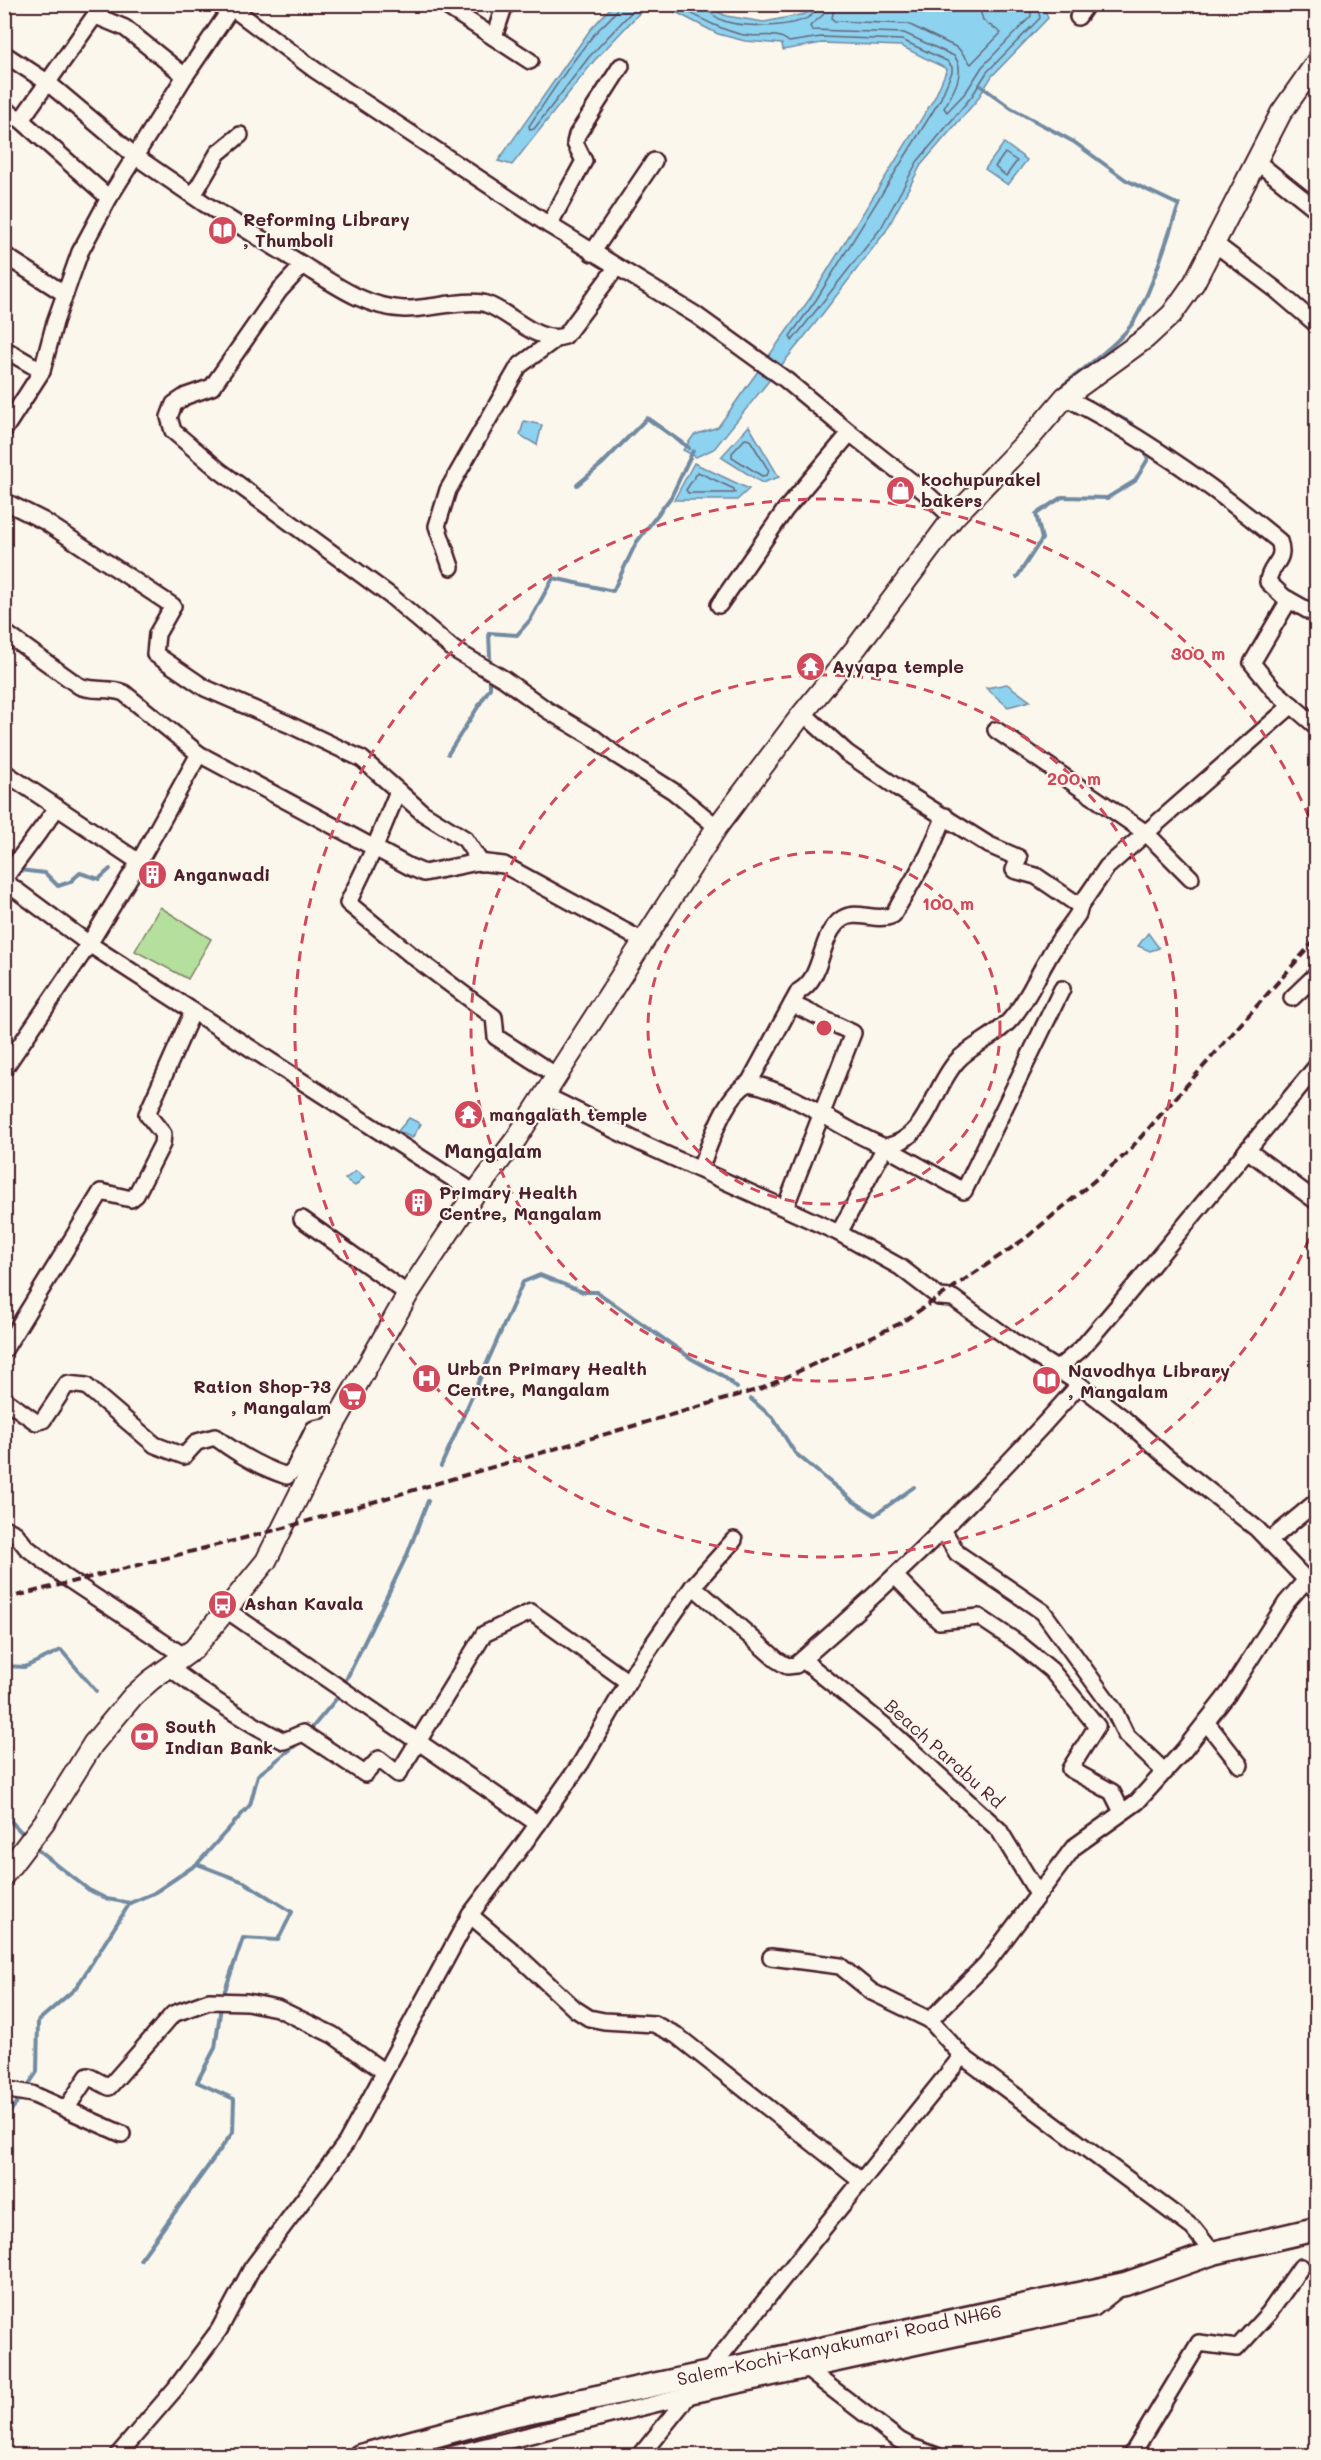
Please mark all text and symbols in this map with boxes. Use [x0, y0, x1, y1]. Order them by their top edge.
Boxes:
place label: Reforming Library , Thumboli [243, 207, 410, 252]
library icon: Reforming Library , Thumboli [206, 214, 238, 246]
place label: kochupurakel bakers [921, 467, 1041, 512]
shop icon: kochupurakel bakers [884, 474, 916, 506]
text: 300 m [1171, 641, 1225, 665]
temple icon: Ayyapa temple [795, 651, 827, 683]
place label: Ayyapa temple [832, 654, 964, 678]
text: 200 m [1047, 766, 1101, 790]
building icon: Anganwadi [136, 859, 168, 891]
place label: Anganwadi [173, 862, 270, 886]
text: 100 m [922, 891, 974, 915]
centre of rings [814, 1018, 834, 1038]
temple icon: mangalath temple [452, 1099, 484, 1131]
place label: mangalath temple [489, 1102, 648, 1126]
district label: Mangalam [444, 1137, 542, 1163]
place label: Primary Health Centre, Mangalam [439, 1180, 601, 1225]
building icon: Primary Health Centre, Mangalam [402, 1187, 434, 1219]
place label: Urban Primary Health Centre, Mangalam [447, 1356, 647, 1401]
place label: Navodhya Library , Mangalam [1068, 1358, 1230, 1403]
hospital icon: Urban Primary Health Centre, Mangalam [410, 1363, 442, 1395]
library icon: Navodhya Library , Mangalam [1031, 1365, 1063, 1397]
place label: Ration Shop-73 , Mangalam [193, 1374, 331, 1419]
supermarket icon: Ration Shop-73 , Mangalam [336, 1381, 368, 1413]
bus stop icon: Ashan Kavala [207, 1588, 239, 1620]
place label: Ashan Kavala [244, 1591, 364, 1615]
street label: Beach Parabu Rd [880, 1693, 1009, 1813]
place label: South Indian Bank [165, 1714, 273, 1759]
bank icon: South Indian Bank [128, 1721, 160, 1753]
street label: Salem-Kochi-Kanyakumari Road NH66 [675, 2298, 1003, 2391]

